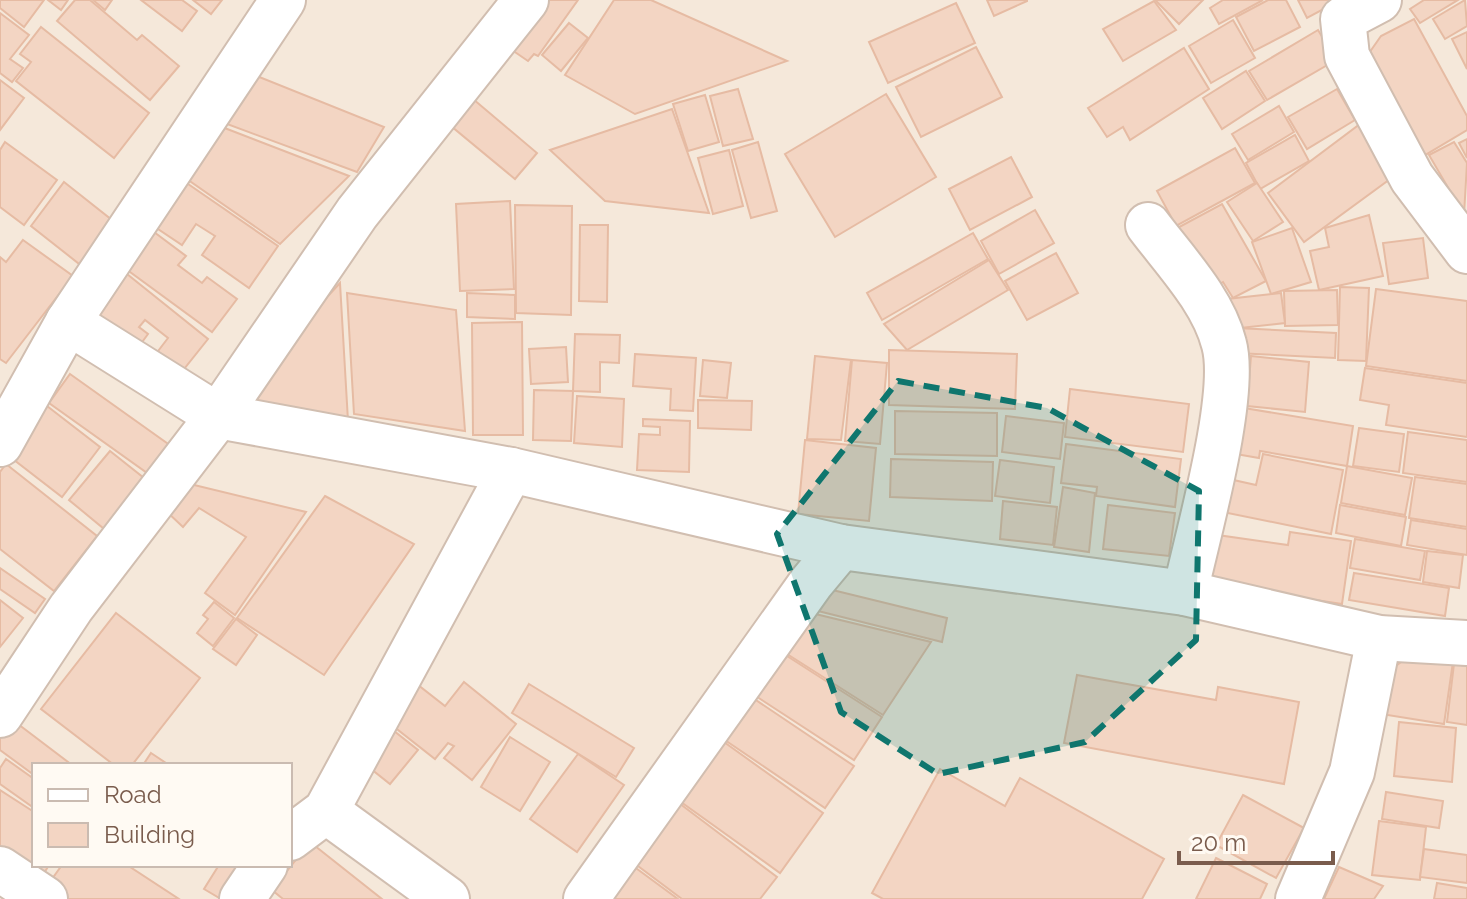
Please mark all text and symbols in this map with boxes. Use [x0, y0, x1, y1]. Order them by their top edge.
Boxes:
legend [32, 763, 292, 867]
text: Road [104, 780, 162, 809]
scale bar [1179, 815, 1333, 865]
text: Building [104, 820, 195, 849]
text: 20 m [1191, 828, 1246, 857]

